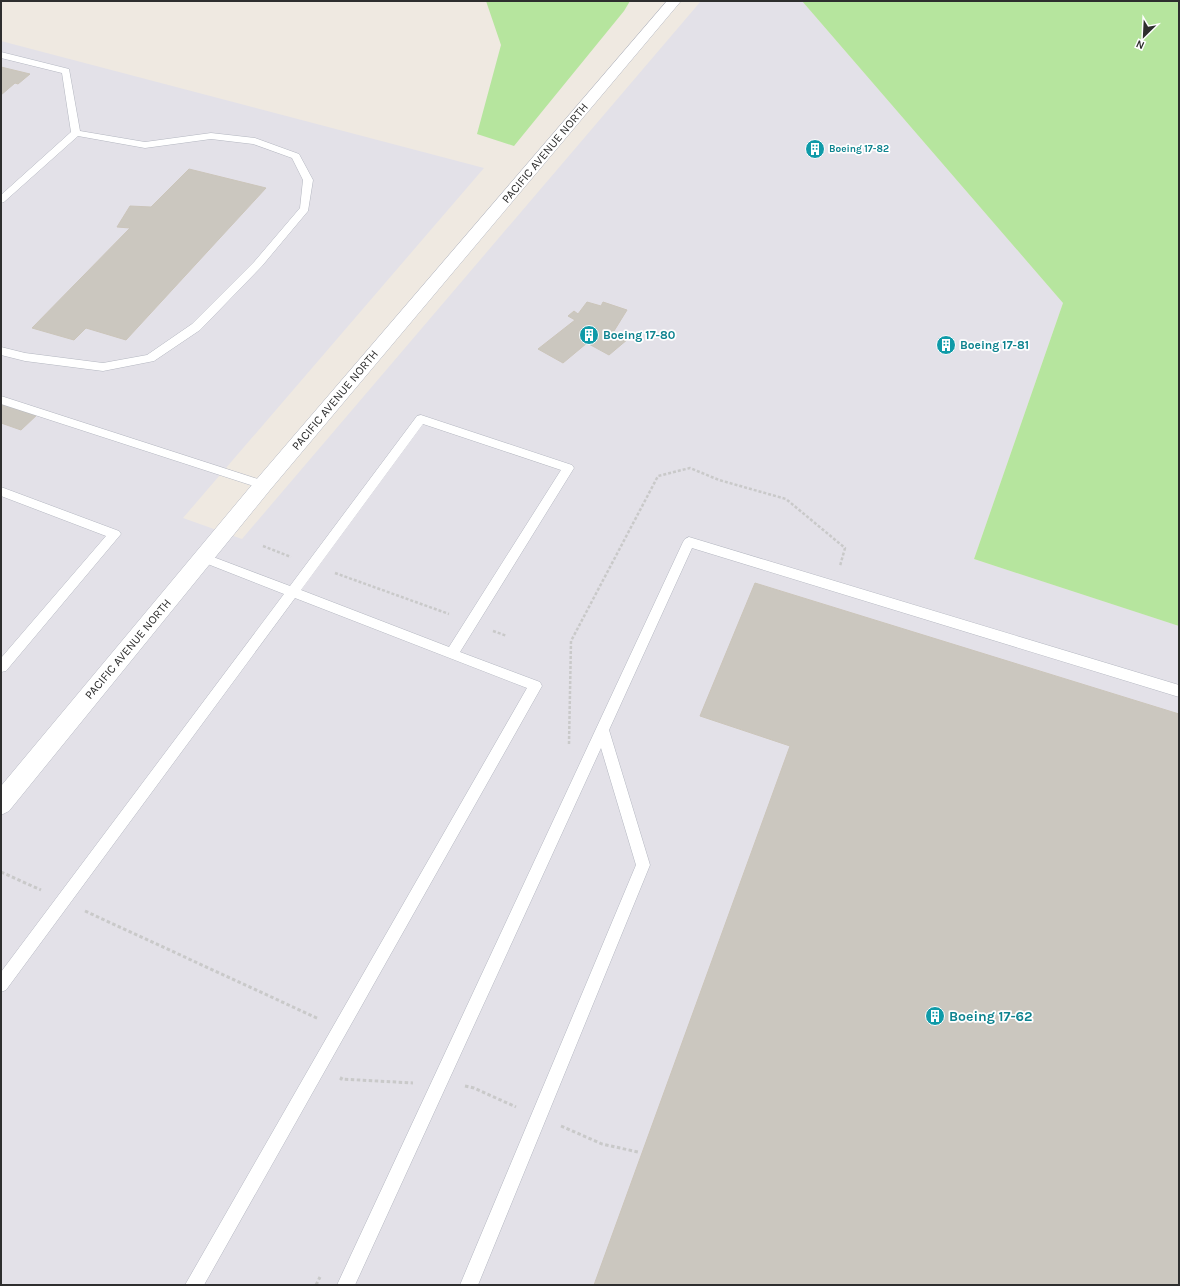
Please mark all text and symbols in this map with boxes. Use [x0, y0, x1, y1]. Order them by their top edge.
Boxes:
north arrow [1124, 16, 1164, 56]
text: N [1134, 37, 1146, 52]
street label: PACIFIC AVENUE NORTH [499, 100, 591, 206]
building icon: Boeing 17-82 [804, 138, 826, 160]
place label: Boeing 17-82 [829, 143, 889, 155]
building icon: Boeing 17-80 [578, 324, 600, 346]
place label: Boeing 17-80 [603, 328, 676, 342]
building icon: Boeing 17-81 [935, 334, 957, 356]
place label: Boeing 17-81 [960, 338, 1029, 352]
street label: PACIFIC AVENUE NORTH [289, 347, 381, 453]
street label: PACIFIC AVENUE NORTH [82, 596, 174, 702]
building icon: Boeing 17-62 [924, 1005, 946, 1027]
place label: Boeing 17-62 [949, 1008, 1033, 1025]

